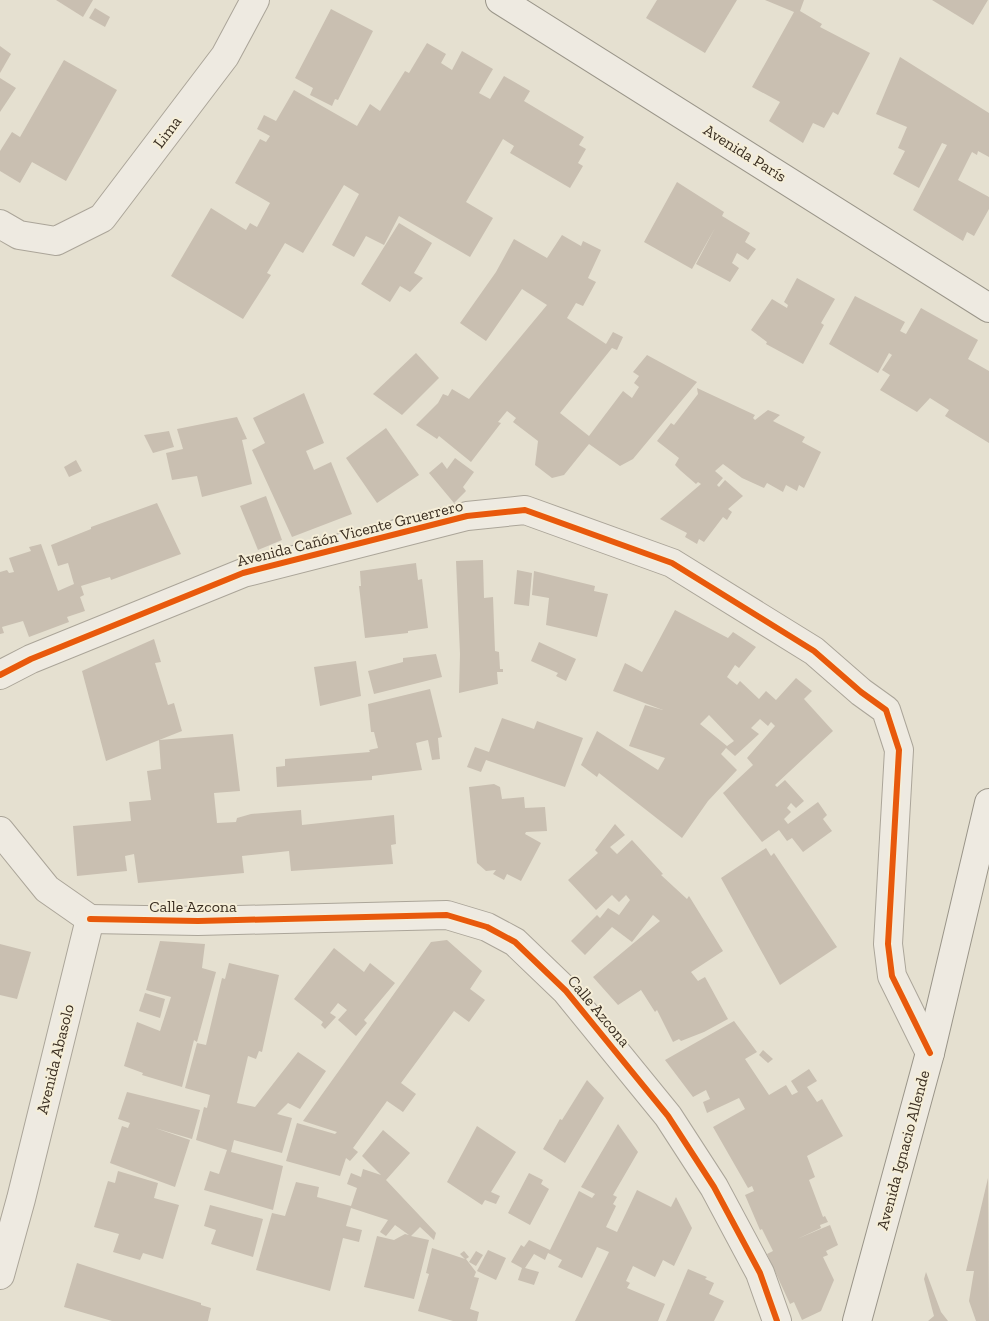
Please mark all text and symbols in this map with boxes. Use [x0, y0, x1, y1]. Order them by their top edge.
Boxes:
street label: Lima [149, 112, 185, 152]
street label: Avenida París [700, 120, 790, 186]
street label: Avenida Cañón Vicente Gruerrero [235, 496, 465, 570]
street label: Calle Azcona [149, 897, 237, 916]
street label: Calle Azcona [564, 971, 635, 1051]
street label: Avenida Abasolo [32, 1002, 78, 1116]
street label: Avenida Ignacio Allende [873, 1068, 933, 1232]

